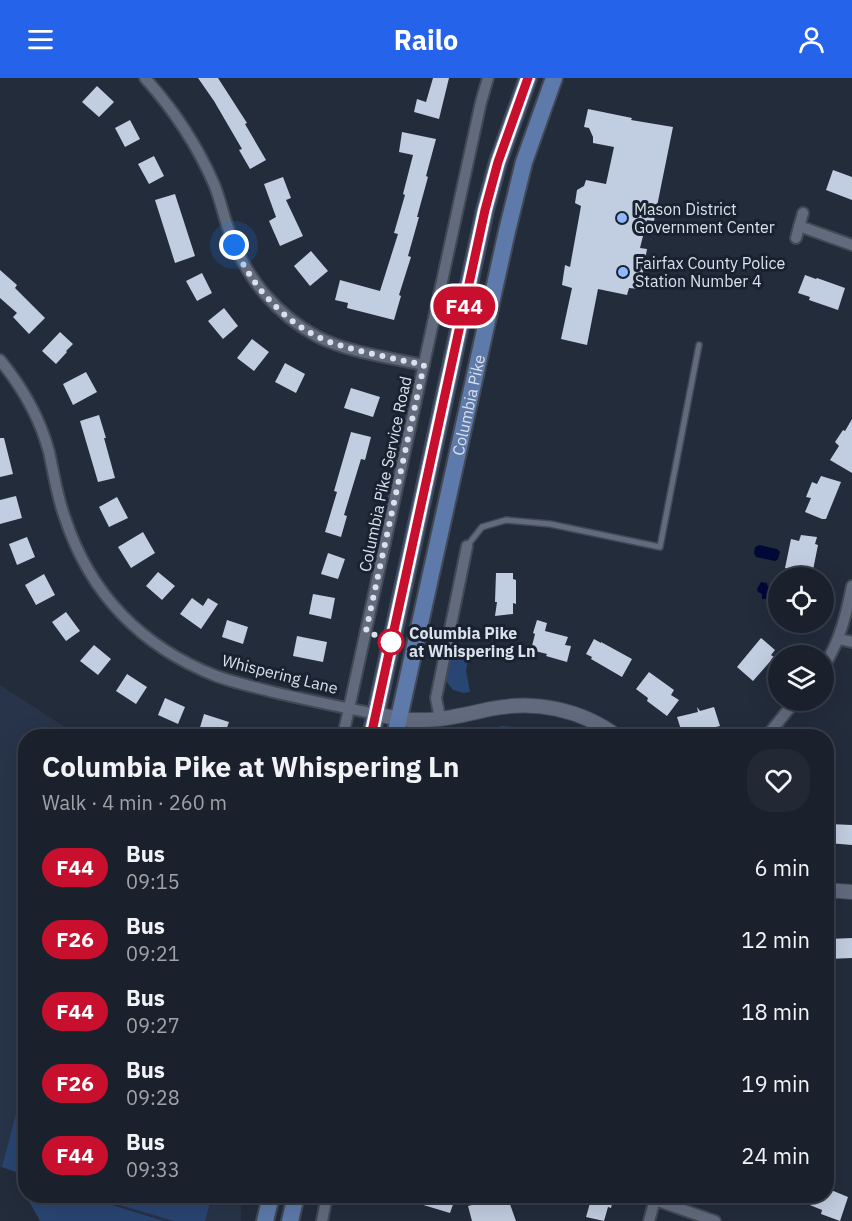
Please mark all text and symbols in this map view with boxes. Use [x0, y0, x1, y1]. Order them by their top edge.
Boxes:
text: Railo [394, 22, 458, 57]
icon: menu [24, 23, 57, 56]
icon: person [795, 23, 828, 56]
place label: Mason District Government Center [634, 199, 775, 237]
marker: Mason District Government Center [615, 211, 629, 225]
your location [219, 230, 249, 260]
place label: Fairfax County Police Station Number 4 [635, 253, 785, 291]
marker: Fairfax County Police Station Number 4 [616, 265, 630, 279]
line badge: F44 [430, 286, 498, 326]
text: F44 [445, 292, 483, 320]
street label: Columbia Pike [448, 353, 489, 457]
street label: Columbia Pike Service Road [354, 374, 416, 574]
map controls [768, 567, 834, 711]
button: locate [768, 567, 834, 633]
place label: Columbia Pike at Whispering Ln [409, 623, 536, 661]
marker: Columbia Pike at Whispering Ln [378, 629, 404, 655]
button: layers [768, 645, 834, 711]
street label: Whispering Lane [220, 650, 340, 698]
text: Columbia Pike at Whispering Ln [42, 748, 459, 785]
button: heart [747, 749, 810, 812]
text: Walk · 4 min · 260 m [42, 789, 227, 816]
text: Bus [126, 839, 165, 868]
text: F44 [56, 853, 94, 881]
text: 6 min [754, 853, 810, 882]
text: 09:15 [126, 868, 180, 895]
text: Bus [126, 911, 165, 940]
text: F26 [56, 925, 94, 953]
text: 12 min [741, 925, 810, 954]
text: 09:21 [126, 940, 180, 967]
text: Bus [126, 983, 165, 1012]
text: F44 [56, 997, 94, 1025]
text: 18 min [741, 997, 810, 1026]
text: 09:27 [126, 1012, 180, 1039]
text: Bus [126, 1055, 165, 1084]
text: F26 [56, 1069, 94, 1097]
text: 19 min [741, 1069, 810, 1098]
text: 09:28 [126, 1084, 180, 1111]
text: Bus [126, 1127, 165, 1156]
text: F44 [56, 1141, 94, 1169]
text: 24 min [741, 1141, 810, 1170]
text: 09:33 [126, 1156, 180, 1183]

